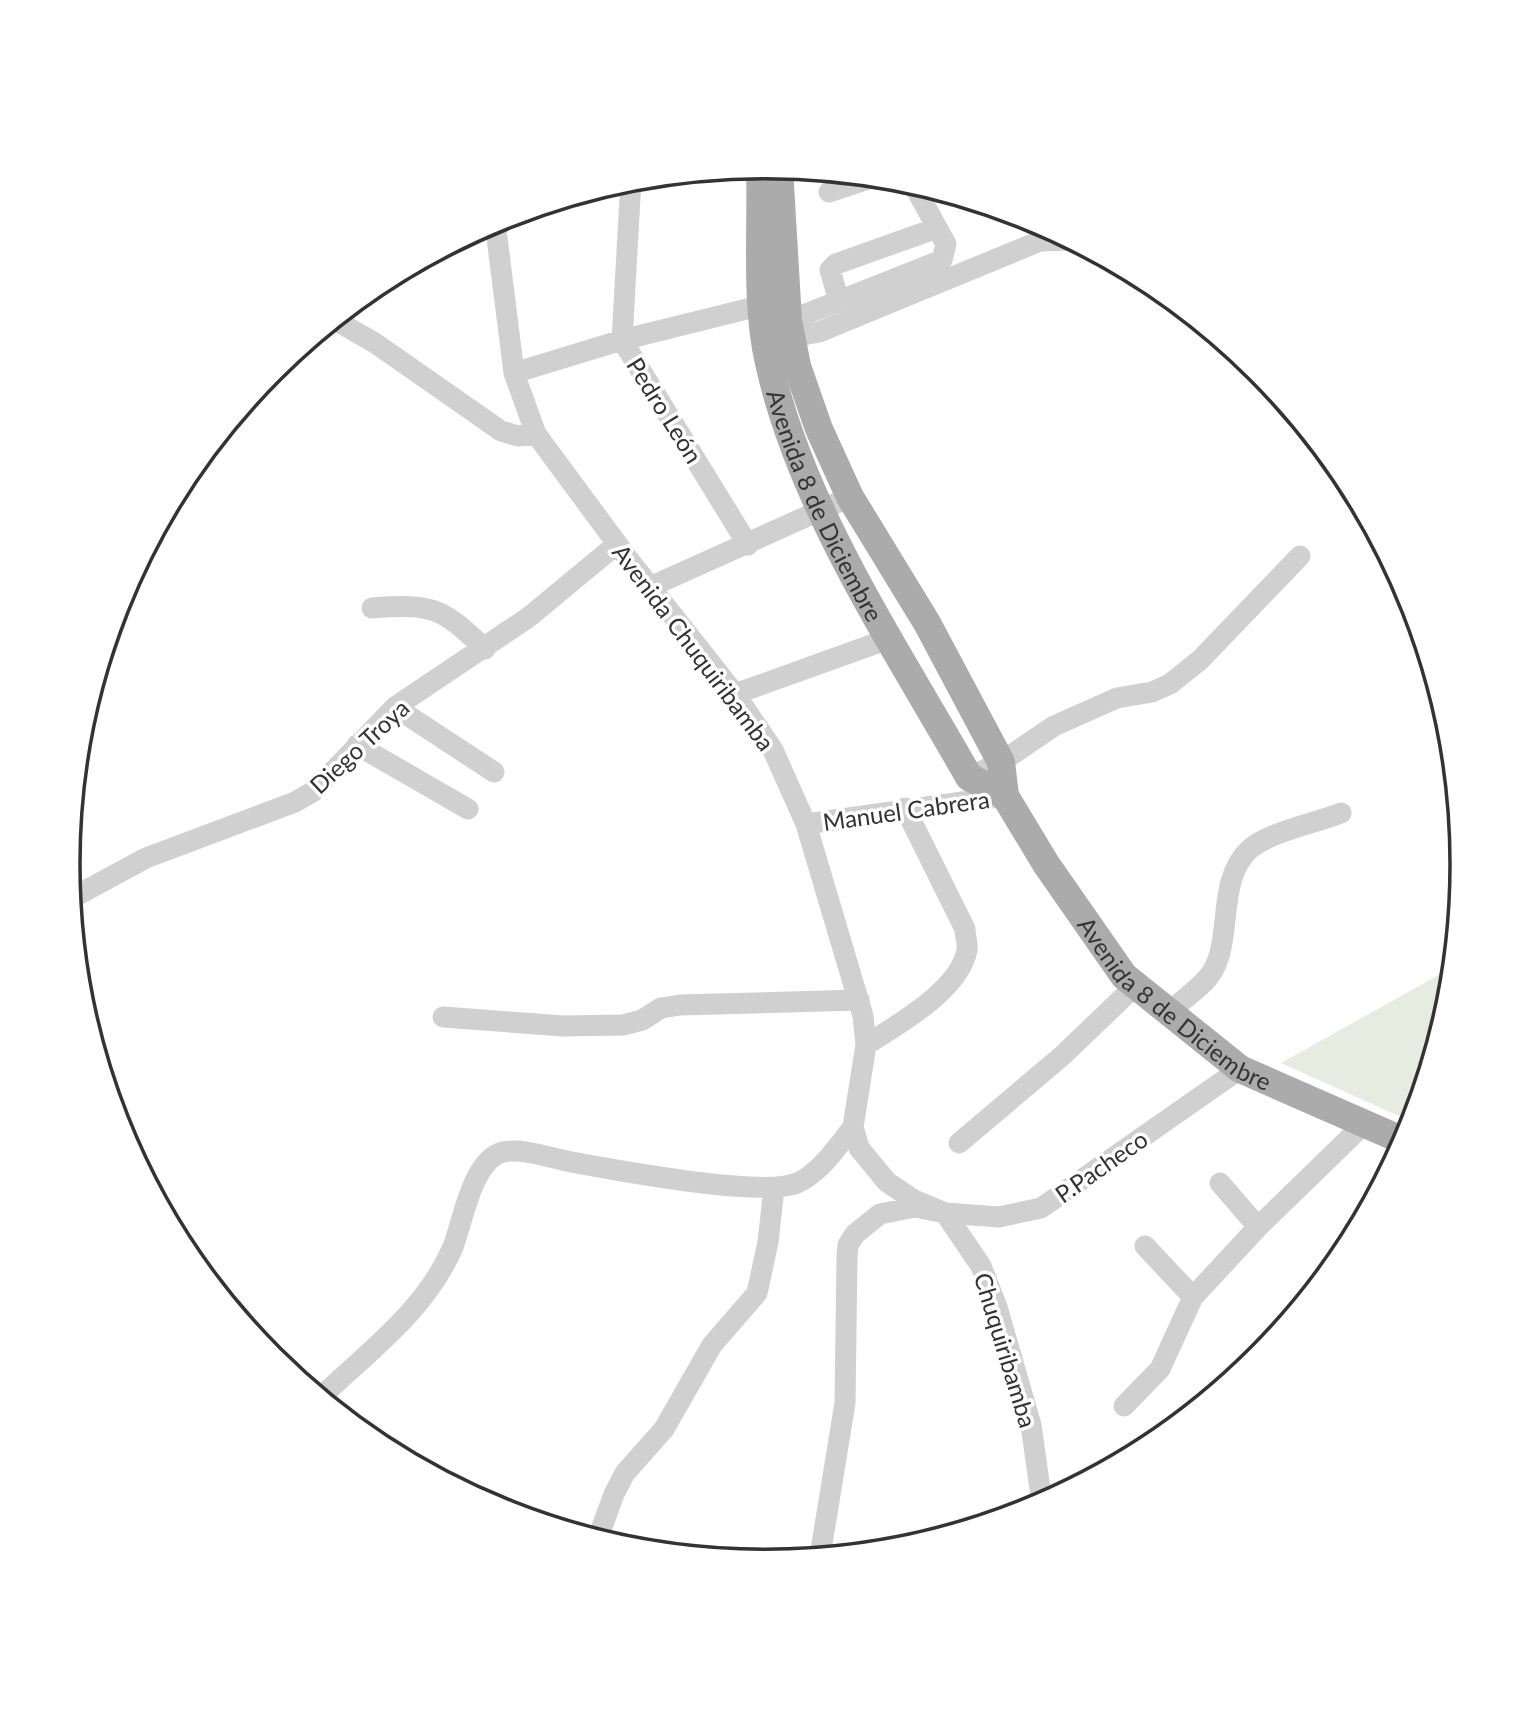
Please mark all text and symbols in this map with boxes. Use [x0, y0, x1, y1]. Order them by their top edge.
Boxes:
street label: Pedro León [621, 352, 709, 468]
street label: Avenida 8 de Diciembre [762, 386, 890, 626]
street label: Avenida Chuquiribamba [607, 538, 781, 756]
street label: Diego Troya [303, 693, 415, 799]
street label: Manuel Cabrera [821, 784, 991, 836]
street label: Avenida 8 de Diciembre [1072, 911, 1276, 1096]
street label: P.Pacheco [1049, 1124, 1153, 1208]
street label: Chuquiribamba [969, 1269, 1043, 1431]

